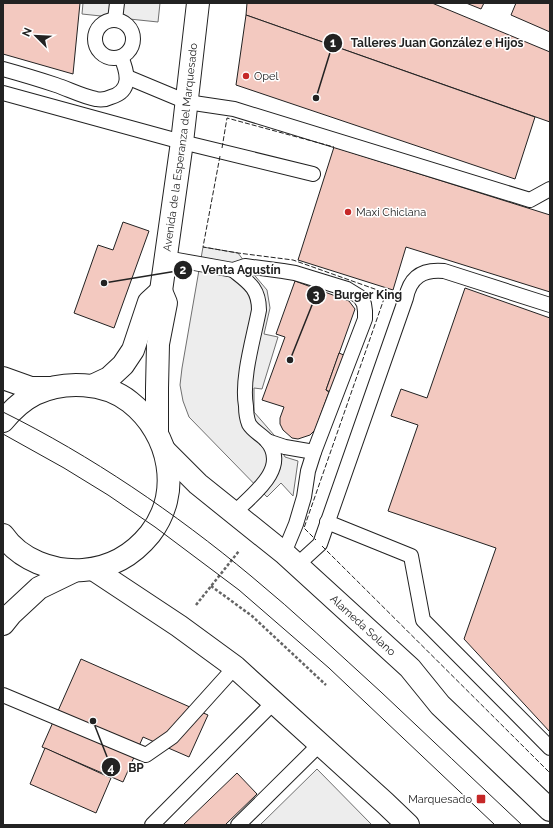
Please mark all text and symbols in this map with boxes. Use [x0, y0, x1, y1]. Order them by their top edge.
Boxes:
north arrow [16, 16, 56, 56]
text: N [20, 26, 35, 39]
callout: Talleres Juan González e Hijos [323, 31, 532, 55]
text: 1 [330, 36, 336, 50]
text: Talleres Juan González e Hijos [351, 36, 523, 50]
street label: Avenida de la Esperanza del Marquesado [161, 42, 200, 252]
place label: Opel [254, 70, 278, 83]
marker: Opel [241, 71, 251, 81]
place label: Maxi Chiclana [356, 206, 426, 219]
marker: Maxi Chiclana [343, 207, 353, 217]
callout: Venta Agustín [173, 258, 289, 282]
text: 2 [180, 263, 187, 277]
text: Venta Agustín [201, 263, 281, 277]
callout: Burger King [306, 283, 411, 307]
text: 3 [313, 288, 320, 302]
text: Burger King [334, 288, 402, 302]
street label: Alameda Solano [327, 592, 398, 659]
callout: BP [101, 755, 152, 779]
text: 4 [108, 761, 115, 775]
text: BP [128, 761, 144, 775]
place label: Marquesado [408, 793, 472, 806]
marker: Marquesado [475, 793, 487, 805]

